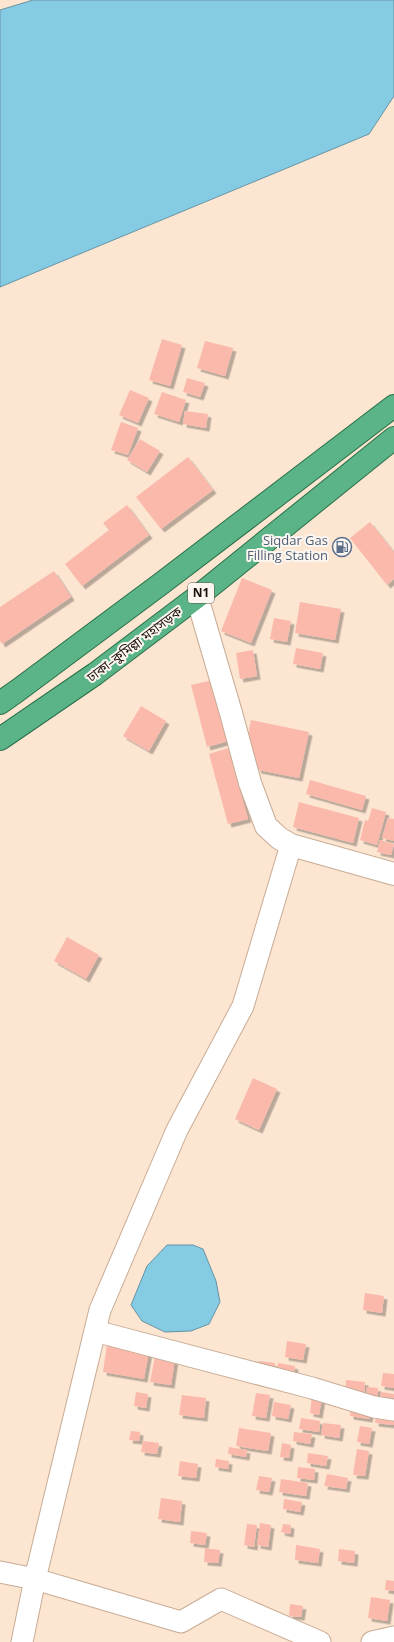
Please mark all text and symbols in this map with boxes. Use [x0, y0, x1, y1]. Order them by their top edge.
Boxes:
place label: Siqdar Gas Filling Station [247, 531, 328, 564]
fuel station icon: Siqdar Gas Filling Station [331, 536, 353, 558]
road number: N1 [188, 583, 214, 603]
street label: ঢাকা–কুমিল্লা মহাসড়ক [82, 602, 186, 686]

